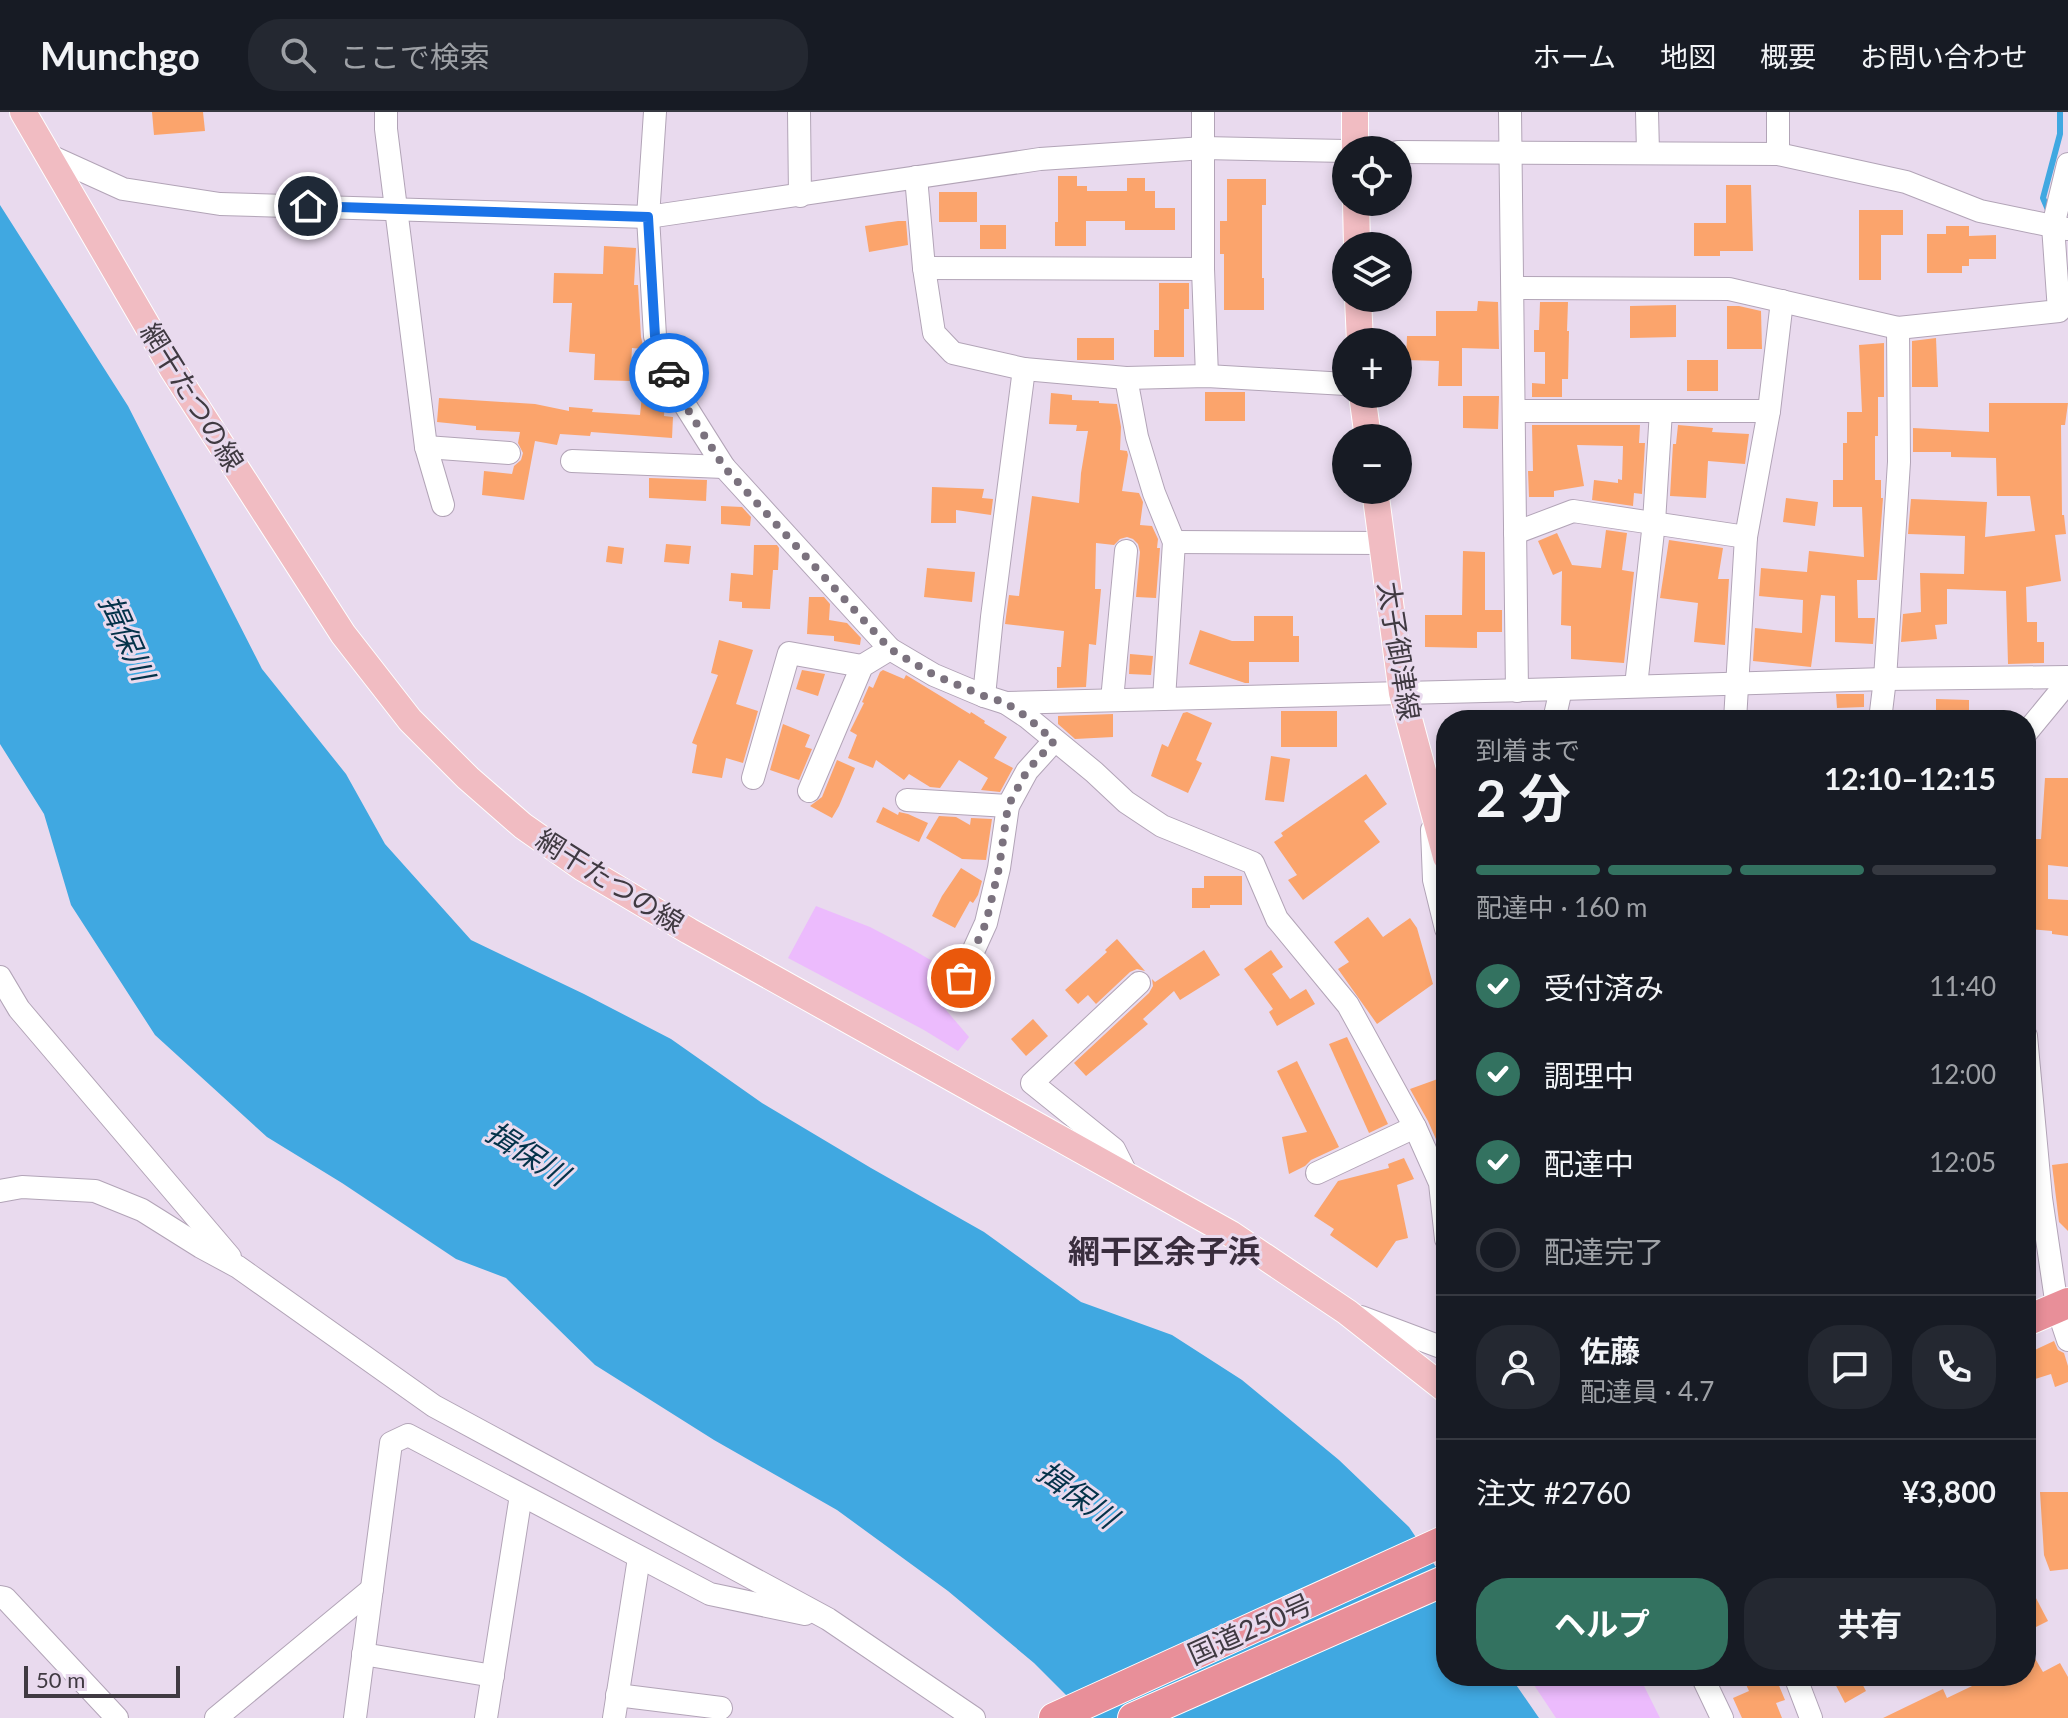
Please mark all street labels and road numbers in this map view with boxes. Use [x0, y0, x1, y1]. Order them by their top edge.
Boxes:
street label: 網干たつの線 [134, 316, 252, 477]
street label: 太子御津線 [1372, 579, 1428, 723]
street label: 網干たつの線 [530, 821, 691, 939]
street label: 国道250号 [1182, 1586, 1317, 1671]

